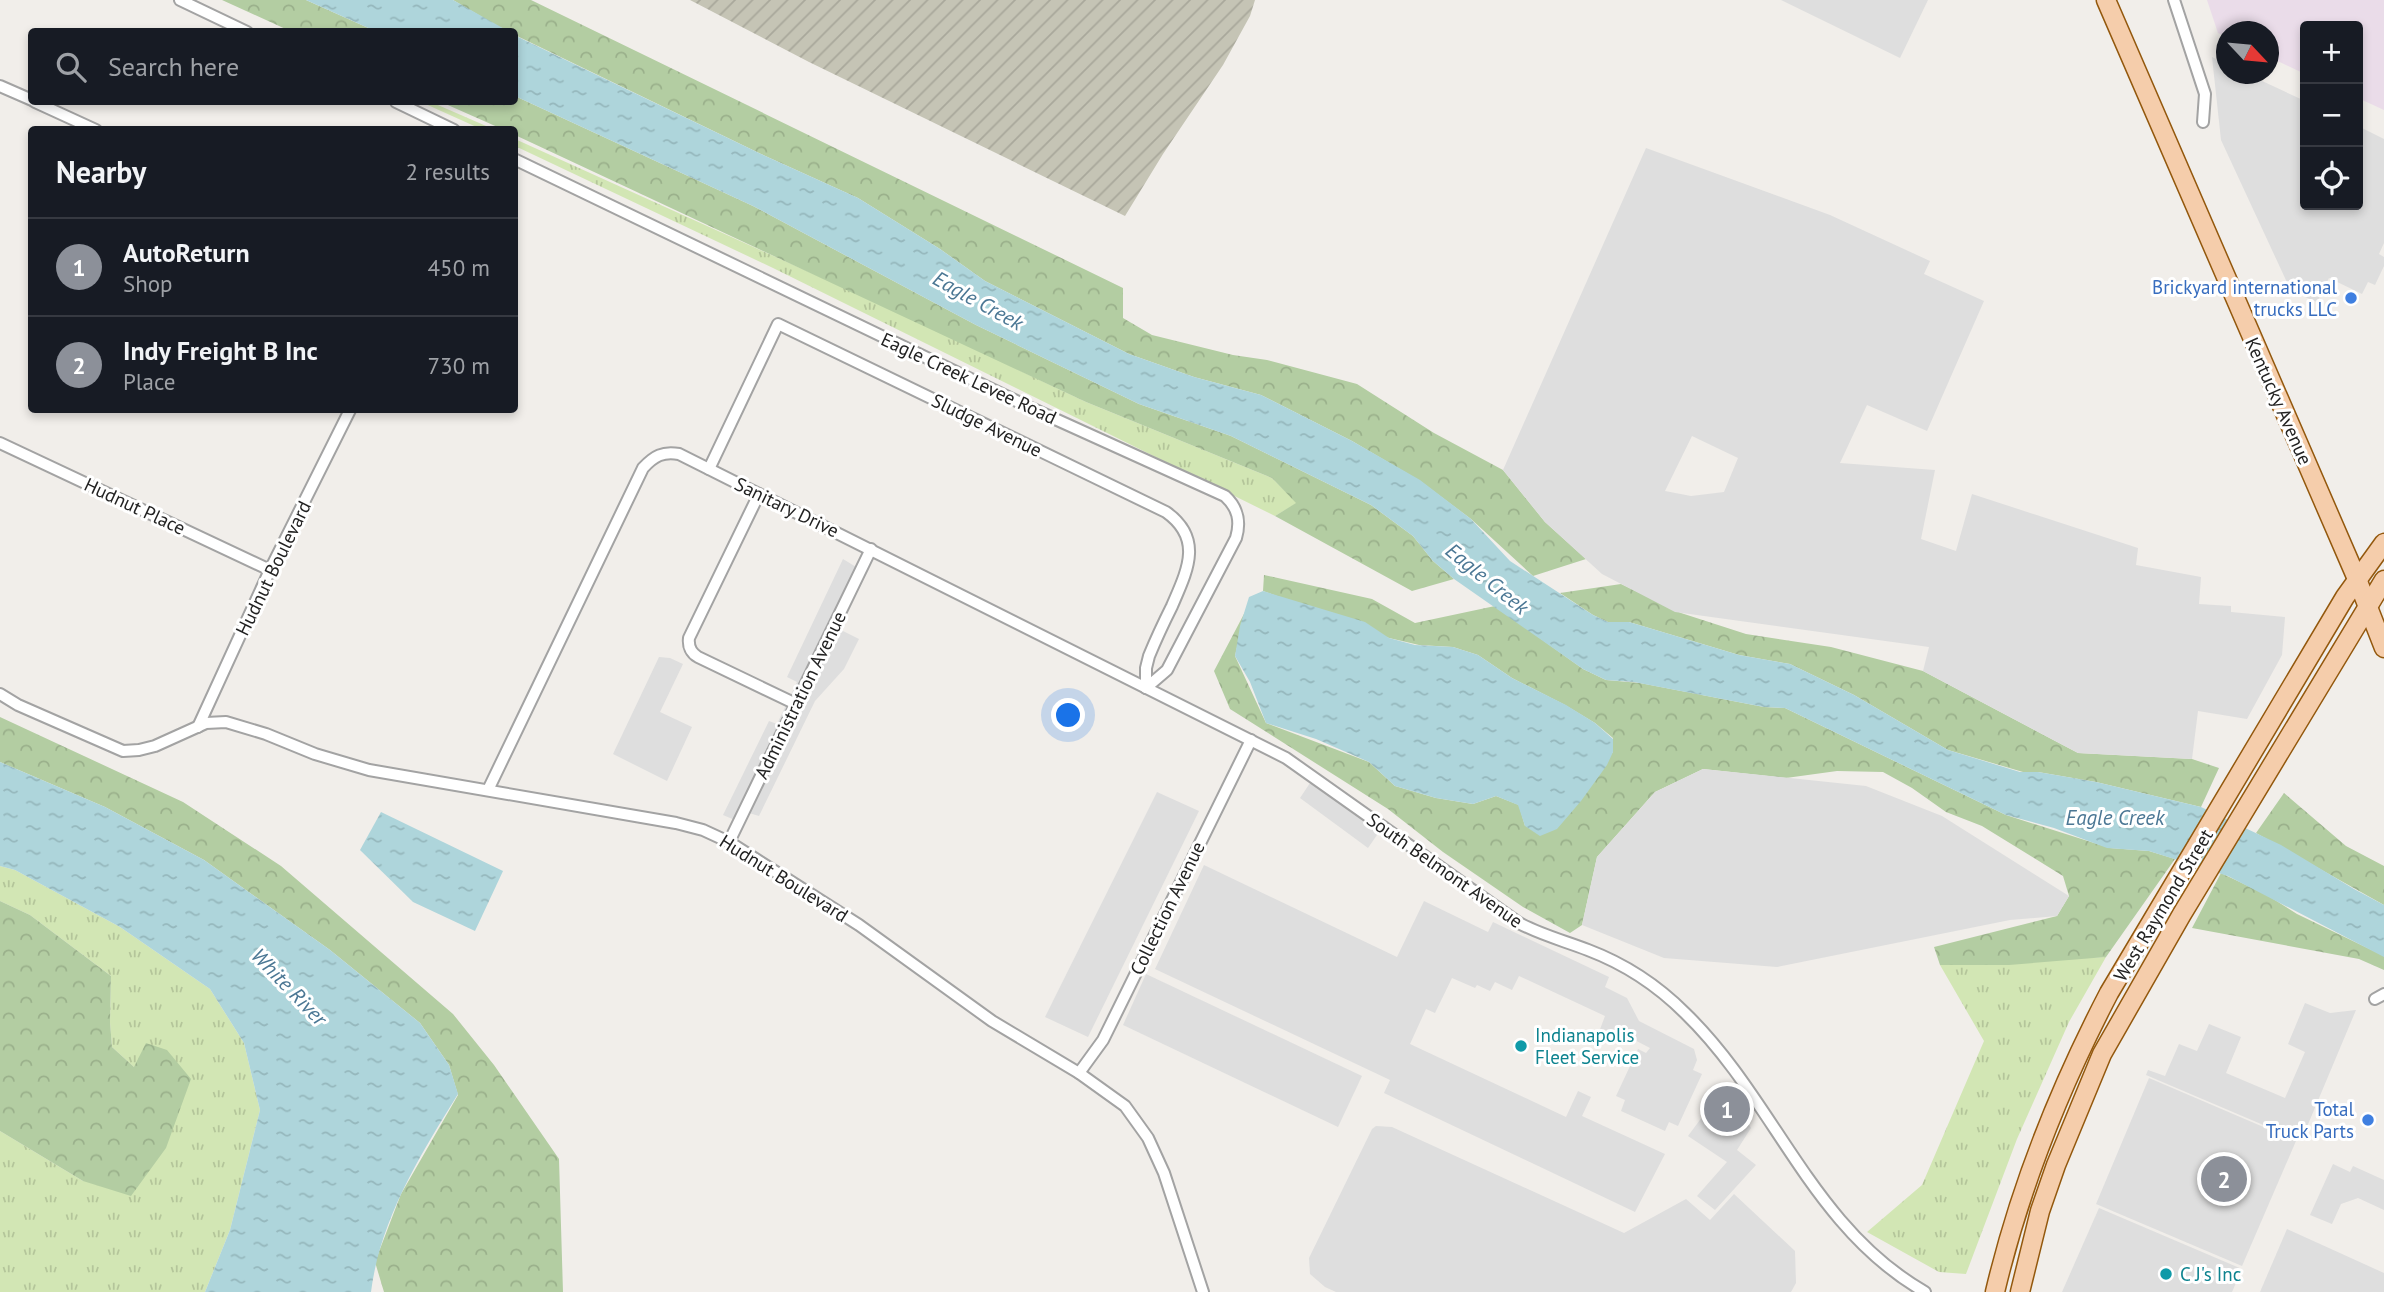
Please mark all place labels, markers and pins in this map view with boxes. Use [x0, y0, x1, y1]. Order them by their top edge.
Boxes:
place label: Brickyard international trucks LLC [2152, 275, 2337, 321]
marker: Brickyard international trucks LLC [2343, 290, 2359, 306]
place label: Indianapolis Fleet Service [1535, 1023, 1639, 1069]
marker: Indianapolis Fleet Service [1513, 1038, 1529, 1054]
pin: 1 [1704, 1083, 1750, 1135]
place label: Total Truck Parts [2266, 1097, 2354, 1143]
marker: Total Truck Parts [2360, 1112, 2376, 1128]
pin: 2 [2201, 1153, 2247, 1205]
place label: C J's Inc [2180, 1262, 2241, 1286]
marker: C J's Inc [2158, 1266, 2174, 1282]

